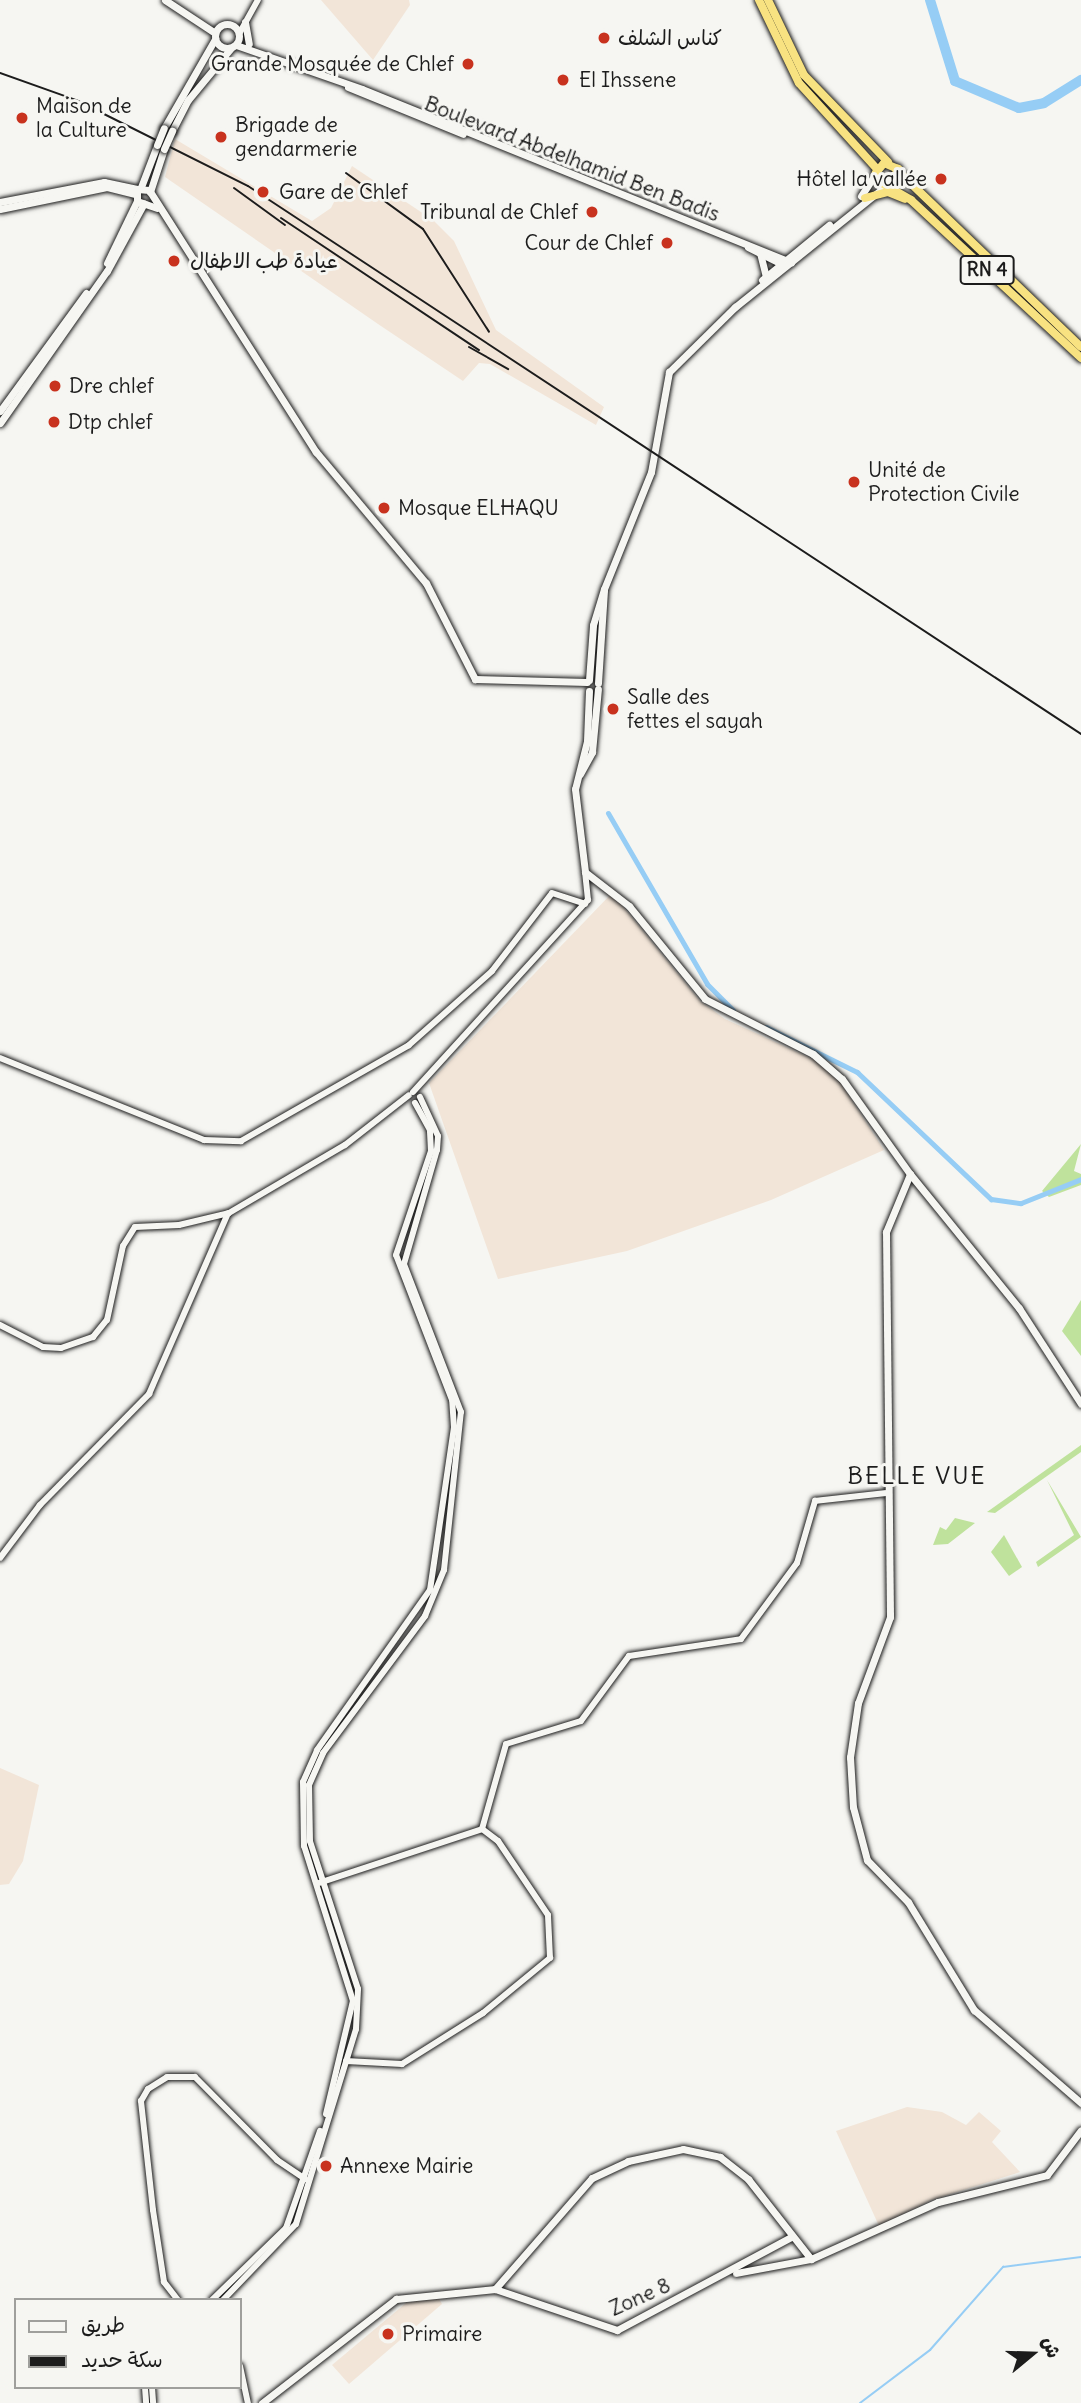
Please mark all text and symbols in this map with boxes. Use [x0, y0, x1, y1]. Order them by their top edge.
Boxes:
place label: كناس الشلف [618, 25, 722, 51]
marker: كناس الشلف [596, 30, 612, 46]
place label: Grande Mosquée de Chlef [211, 51, 454, 77]
marker: Grande Mosquée de Chlef [460, 56, 476, 72]
place label: El Ihssene [579, 67, 676, 93]
marker: El Ihssene [553, 70, 573, 90]
street label: Boulevard Abdelhamid Ben Badis [421, 91, 723, 227]
place label: Maison de la Culture [36, 93, 132, 143]
marker: Maison de la Culture [14, 110, 30, 126]
place label: Brigade de gendarmerie [235, 112, 357, 162]
marker: Brigade de gendarmerie [213, 129, 229, 145]
place label: Hôtel la vallée [797, 166, 927, 192]
marker: Hôtel la vallée [933, 171, 949, 187]
place label: Gare de Chlef [279, 179, 408, 205]
marker: Gare de Chlef [253, 182, 273, 202]
place label: Tribunal de Chlef [420, 199, 578, 225]
marker: Tribunal de Chlef [584, 204, 600, 220]
place label: Cour de Chlef [524, 230, 653, 256]
marker: Cour de Chlef [659, 235, 675, 251]
place label: عيادة طب الاطفال [190, 248, 338, 274]
marker: عيادة طب الاطفال [164, 251, 184, 271]
road number: RN 4 [959, 254, 1015, 286]
place label: Dre chlef [69, 373, 154, 399]
marker: Dre chlef [47, 378, 63, 394]
place label: Dtp chlef [68, 409, 153, 435]
marker: Dtp chlef [46, 414, 62, 430]
place label: Unité de Protection Civile [868, 457, 1020, 507]
marker: Unité de Protection Civile [846, 474, 862, 490]
place label: Mosque ELHAQU [398, 495, 559, 521]
marker: Mosque ELHAQU [376, 500, 392, 516]
place label: Salle des fettes el sayah [627, 684, 763, 734]
marker: Salle des fettes el sayah [605, 701, 621, 717]
district label: BELLE VUE [848, 1462, 986, 1490]
place label: Annexe Mairie [340, 2153, 473, 2179]
marker: Annexe Mairie [318, 2158, 334, 2174]
street label: Zone 8 [606, 2273, 674, 2321]
legend [14, 2298, 242, 2389]
text: طريق [81, 2311, 125, 2338]
north arrow [997, 2319, 1067, 2389]
place label: Primaire [402, 2321, 482, 2347]
marker: Primaire [380, 2326, 396, 2342]
text: ش [1037, 2333, 1067, 2361]
text: سكة حديد [81, 2346, 163, 2373]

